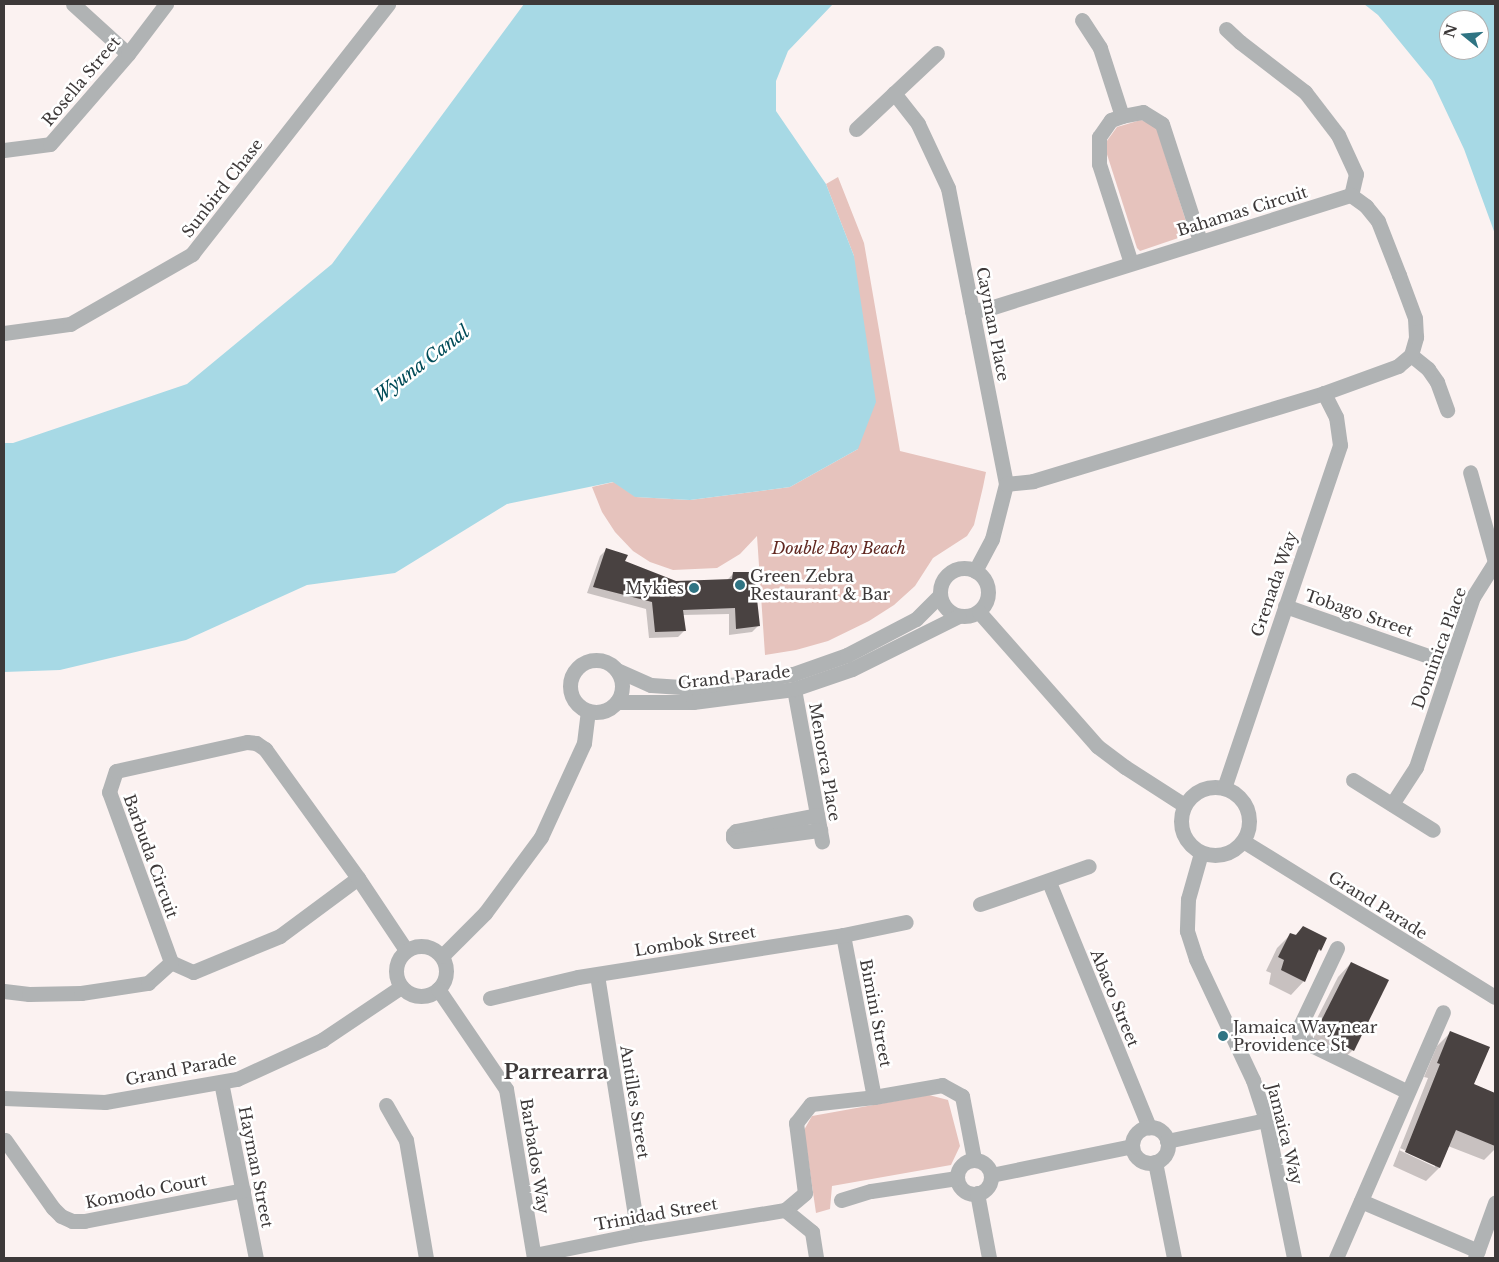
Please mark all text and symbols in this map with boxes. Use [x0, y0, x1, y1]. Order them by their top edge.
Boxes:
north arrow [1439, 10, 1489, 60]
text: N [1440, 22, 1461, 40]
street label: Rosella Street [38, 32, 124, 130]
street label: Sunbird Chase [178, 135, 266, 241]
street label: Bahamas Circuit [1174, 182, 1310, 240]
street label: Cayman Place [973, 265, 1013, 383]
water label: Wyuna Canal [370, 321, 474, 407]
street label: Grenada Way [1247, 528, 1301, 640]
park label: Double Bay Beach [772, 538, 906, 558]
place label: Green Zebra Restaurant & Bar [750, 566, 890, 604]
place label: Mykies [625, 578, 684, 598]
marker: Green Zebra Restaurant & Bar [734, 579, 746, 591]
marker: Mykies [688, 582, 700, 594]
street label: Dominica Place [1408, 584, 1470, 712]
street label: Tobago Street [1302, 585, 1416, 641]
street label: Grand Parade [677, 662, 791, 692]
street label: Menorca Place [805, 701, 845, 823]
street label: Barbuda Circuit [120, 791, 182, 921]
street label: Grand Parade [1325, 867, 1431, 943]
street label: Lombok Street [633, 922, 757, 960]
street label: Abaco Street [1087, 946, 1143, 1050]
street label: Bimini Street [856, 957, 896, 1069]
place label: Jamaica Way near Providence St [1233, 1017, 1379, 1055]
marker: Jamaica Way near Providence St [1217, 1030, 1229, 1042]
street label: Antilles Street [617, 1044, 653, 1160]
street label: Grand Parade [124, 1049, 238, 1089]
district label: Parrearra [504, 1059, 608, 1085]
street label: Jamaica Way [1263, 1081, 1307, 1187]
street label: Barbados Way [516, 1097, 554, 1215]
street label: Hayman Street [235, 1105, 277, 1229]
street label: Komodo Court [83, 1170, 209, 1212]
street label: Trinidad Street [593, 1194, 719, 1234]

